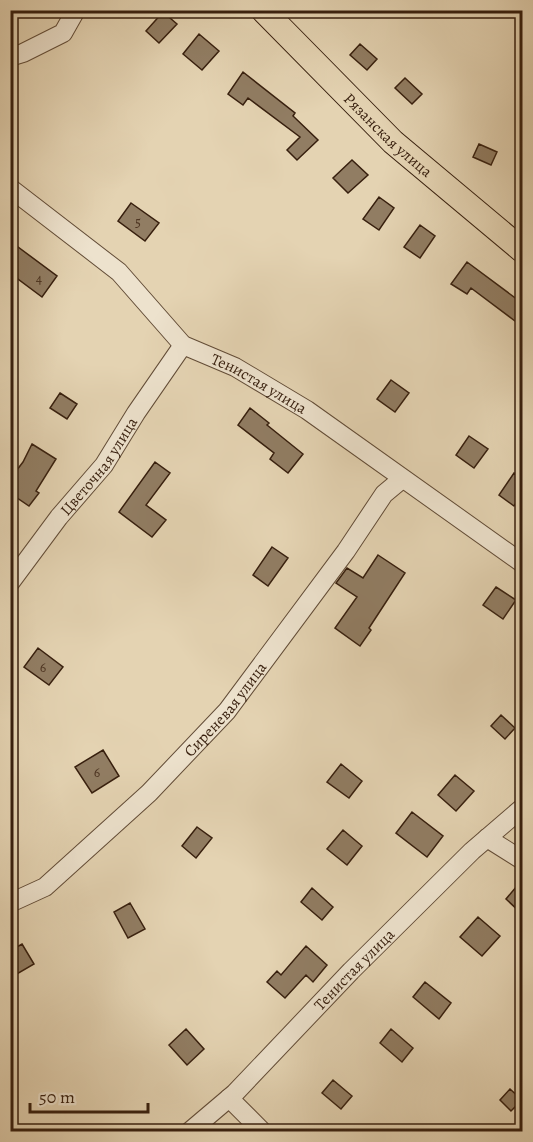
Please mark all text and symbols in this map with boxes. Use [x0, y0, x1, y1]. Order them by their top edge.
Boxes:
street label: Рязанская улица [339, 88, 437, 183]
house number: 5 [135, 213, 141, 232]
house number: 4 [36, 269, 42, 288]
street label: Тенистая улица [208, 348, 311, 420]
street label: Цветочная улица [55, 413, 143, 520]
street label: Сиреневая улица [179, 657, 272, 762]
house number: 6 [40, 658, 46, 677]
house number: 6 [94, 763, 100, 782]
street label: Тенистая улица [309, 923, 400, 1016]
scale bar [30, 1076, 148, 1114]
text: 50 m [39, 1085, 75, 1109]

